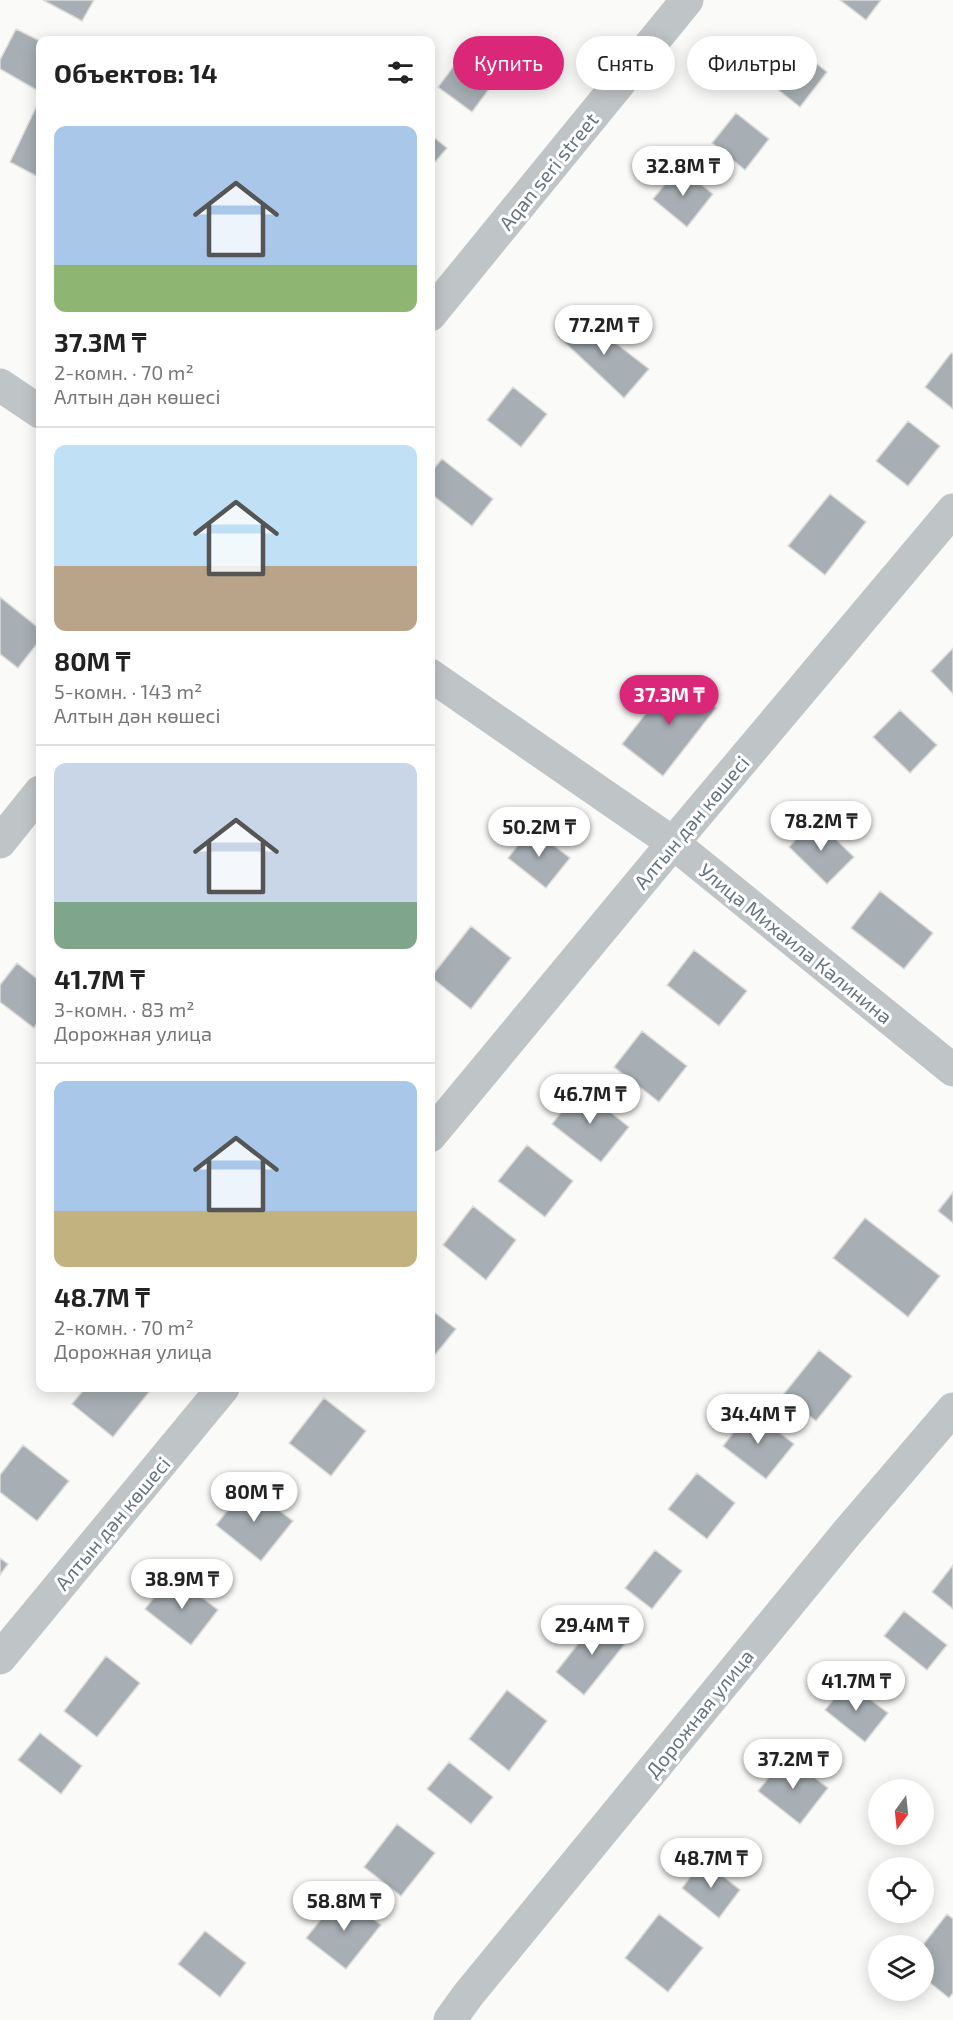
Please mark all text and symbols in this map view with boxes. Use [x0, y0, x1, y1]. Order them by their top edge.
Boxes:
chip: Купить [453, 36, 564, 90]
chip: Снять [576, 36, 675, 90]
chip: Фильтры [687, 36, 817, 90]
icon: filters [384, 56, 417, 89]
text: Объектов: 14 [54, 57, 218, 88]
street label: Aqan seri street [493, 107, 603, 234]
pin: 32.8M ₸ [628, 146, 738, 197]
text: 32.8M ₸ [646, 153, 720, 177]
icon: home [182, 165, 290, 273]
pin: 77.2M ₸ [549, 305, 659, 356]
text: 77.2M ₸ [569, 312, 639, 336]
text: 37.3M ₸ [54, 326, 146, 357]
text: 2-комн. · 70 m² [54, 360, 194, 384]
text: Алтын дән көшесі [54, 384, 220, 408]
icon: home [182, 484, 290, 592]
text: 80M ₸ [54, 645, 130, 676]
pin: 37.3M ₸ [614, 675, 724, 726]
text: 5-комн. · 143 m² [54, 679, 202, 703]
text: 37.3M ₸ [634, 682, 704, 706]
text: Алтын дән көшесі [54, 703, 220, 727]
street label: Алтын дән көшесі [628, 751, 754, 893]
pin: 78.2M ₸ [766, 801, 876, 852]
icon: home [182, 802, 290, 910]
pin: 50.2M ₸ [484, 807, 594, 858]
text: 78.2M ₸ [784, 808, 858, 832]
text: 50.2M ₸ [502, 814, 576, 838]
street label: Улица Михаила Калинина [695, 858, 897, 1028]
text: 41.7M ₸ [54, 963, 145, 994]
text: 3-комн. · 83 m² [54, 997, 195, 1021]
text: Дорожная улица [54, 1021, 212, 1045]
pin: 46.7M ₸ [535, 1074, 645, 1125]
text: 46.7M ₸ [554, 1081, 626, 1105]
icon: home [182, 1120, 290, 1228]
text: 48.7M ₸ [54, 1281, 150, 1312]
text: 2-комн. · 70 m² [54, 1315, 194, 1339]
text: Дорожная улица [54, 1339, 212, 1363]
pin: 34.4M ₸ [703, 1394, 813, 1445]
text: 34.4M ₸ [720, 1401, 796, 1425]
street label: Алтын дән көшесі [49, 1452, 175, 1594]
pin: 80M ₸ [212, 1472, 296, 1523]
text: 80M ₸ [225, 1479, 283, 1503]
pin: 38.9M ₸ [127, 1559, 237, 1610]
text: 38.9M ₸ [145, 1566, 219, 1590]
pin: 29.4M ₸ [537, 1605, 647, 1656]
text: 29.4M ₸ [555, 1612, 629, 1636]
street label: Дорожная улица [640, 1644, 759, 1783]
pin: 41.7M ₸ [801, 1661, 911, 1712]
text: 41.7M ₸ [821, 1668, 891, 1692]
pin: 37.2M ₸ [738, 1739, 848, 1790]
text: 37.2M ₸ [757, 1746, 829, 1770]
north arrow [868, 1779, 934, 1845]
map controls [868, 1779, 934, 2001]
pin: 48.7M ₸ [656, 1838, 766, 1889]
text: 48.7M ₸ [674, 1845, 748, 1869]
button: locate [868, 1857, 934, 1923]
pin: 58.8M ₸ [289, 1881, 399, 1932]
text: 58.8M ₸ [307, 1888, 381, 1912]
button: layers [868, 1935, 934, 2001]

